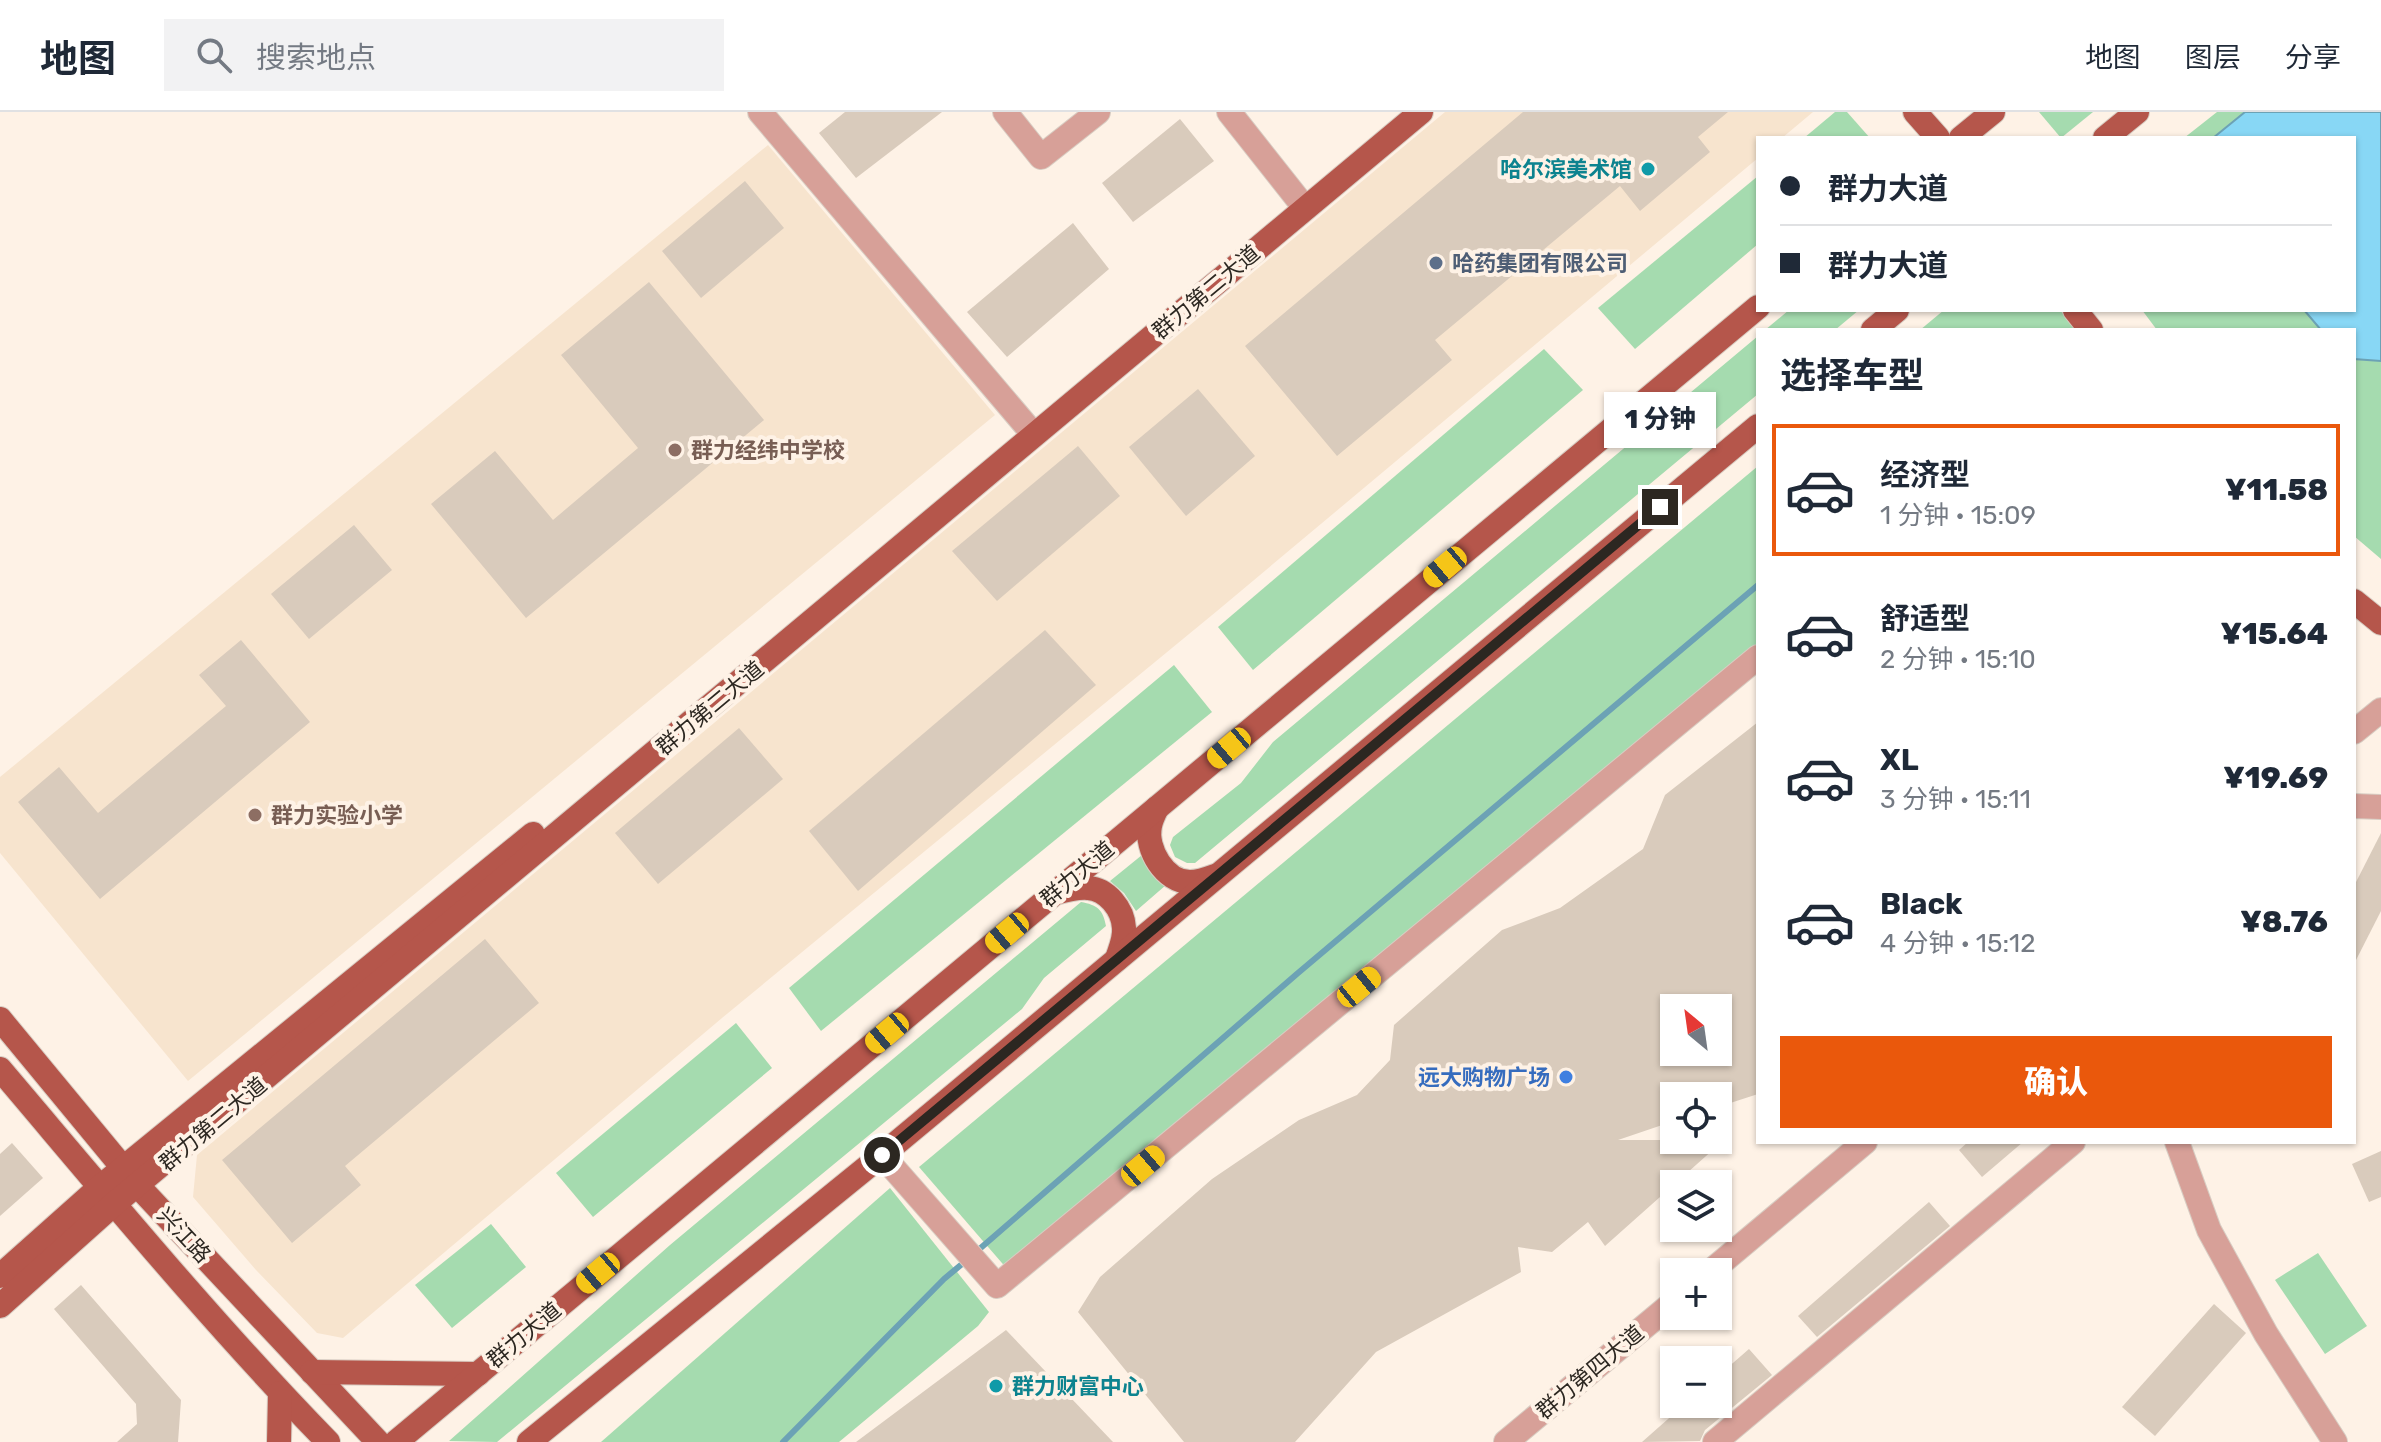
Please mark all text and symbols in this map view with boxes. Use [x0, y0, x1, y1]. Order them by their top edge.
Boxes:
search box [164, 19, 724, 91]
icon: search [192, 33, 236, 77]
text: 地图 [40, 36, 116, 82]
text: 搜索地点 [256, 40, 376, 76]
text: 地图 [2085, 41, 2141, 74]
text: 图层 [2185, 41, 2241, 74]
text: 分享 [2285, 41, 2341, 74]
place label: 哈尔滨美术馆 [1500, 156, 1632, 183]
marker: 哈尔滨美术馆 [1639, 160, 1657, 178]
text: 群力大道 [1828, 171, 1948, 207]
street label: 群力第二大道 [1147, 239, 1265, 345]
text: 群力大道 [1828, 248, 1948, 284]
place label: 哈药集团有限公司 [1452, 250, 1628, 277]
marker: 哈药集团有限公司 [1427, 254, 1445, 272]
text: 选择车型 [1780, 354, 1924, 397]
callout: 1 分钟 [1604, 391, 1716, 447]
text: 1 分钟 [1625, 404, 1695, 435]
place label: 群力经纬中学校 [691, 437, 845, 464]
marker: 群力经纬中学校 [666, 441, 684, 459]
icon: car [1784, 454, 1856, 526]
text: 经济型 [1880, 457, 1970, 493]
text: ¥11.58 [2225, 472, 2328, 508]
route end [1642, 489, 1678, 525]
text: 1 分钟 · 15:09 [1880, 500, 2036, 531]
car [1419, 542, 1471, 592]
icon: car [1784, 598, 1856, 670]
text: 舒适型 [1880, 601, 1970, 637]
text: ¥15.64 [2220, 616, 2328, 652]
text: 2 分钟 · 15:10 [1880, 644, 2036, 675]
street label: 群力第二大道 [651, 655, 769, 761]
car [1203, 723, 1255, 773]
icon: car [1784, 742, 1856, 814]
text: XL [1880, 742, 1919, 778]
text: ¥19.69 [2223, 760, 2328, 796]
text: 3 分钟 · 15:11 [1880, 784, 2031, 815]
place label: 群力实验小学 [271, 802, 403, 829]
marker: 群力实验小学 [246, 806, 264, 824]
street label: 群力大道 [1035, 835, 1119, 913]
icon: car [1784, 886, 1856, 958]
text: Black [1880, 886, 1963, 922]
text: ¥8.76 [2240, 904, 2328, 940]
car [981, 908, 1033, 958]
text: 4 分钟 · 15:12 [1880, 928, 2035, 959]
car [1333, 963, 1385, 1011]
north arrow [1660, 994, 1732, 1066]
map controls [1660, 994, 1732, 1418]
car [861, 1008, 913, 1058]
button: 确认 [1780, 1036, 2332, 1128]
place label: 远大购物广场 [1418, 1064, 1550, 1091]
marker: 远大购物广场 [1557, 1068, 1575, 1086]
street label: 群力第二大道 [154, 1071, 272, 1177]
button: locate [1660, 1082, 1732, 1154]
route start [864, 1137, 900, 1173]
car [1117, 1141, 1169, 1191]
button: layers [1660, 1170, 1732, 1242]
street label: 兴江路 [152, 1202, 216, 1268]
car [572, 1248, 624, 1298]
button: + [1660, 1258, 1732, 1330]
street label: 群力大道 [482, 1296, 566, 1374]
street label: 群力第四大道 [1531, 1319, 1649, 1425]
button: − [1660, 1346, 1732, 1418]
place label: 群力财富中心 [1012, 1373, 1144, 1400]
marker: 群力财富中心 [987, 1377, 1005, 1395]

